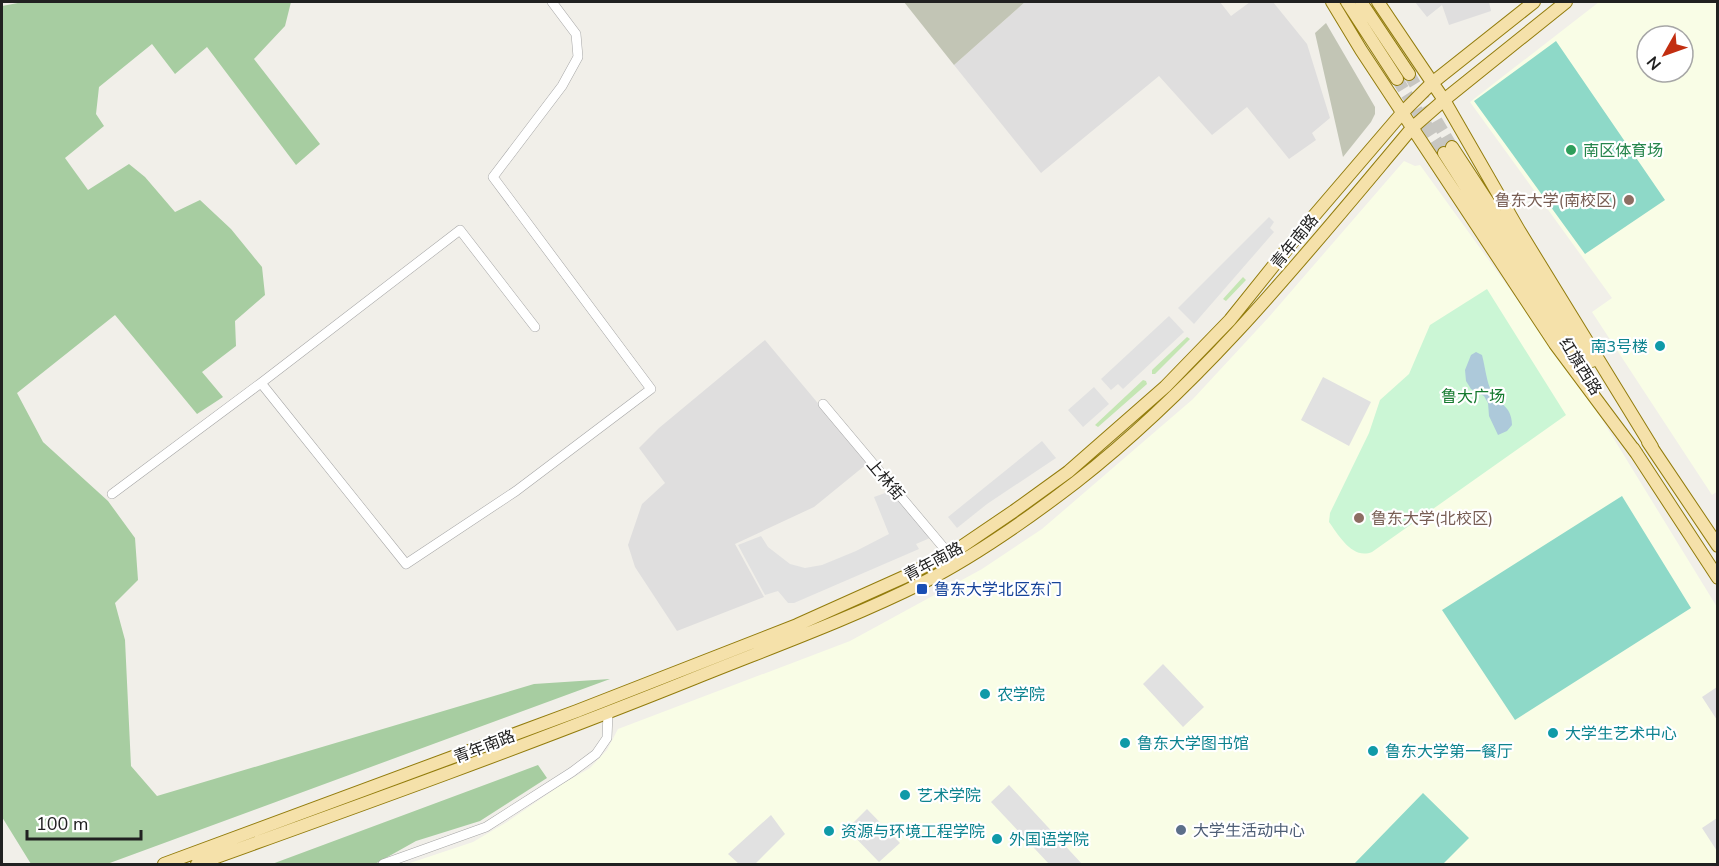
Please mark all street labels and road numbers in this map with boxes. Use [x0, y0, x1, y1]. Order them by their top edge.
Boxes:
street label: 青年南路 [1266, 210, 1323, 273]
street label: 红旗西路 [1554, 334, 1606, 400]
street label: 上林街 [861, 454, 909, 505]
street label: 青年南路 [900, 537, 967, 587]
street label: 青年南路 [451, 725, 518, 769]

